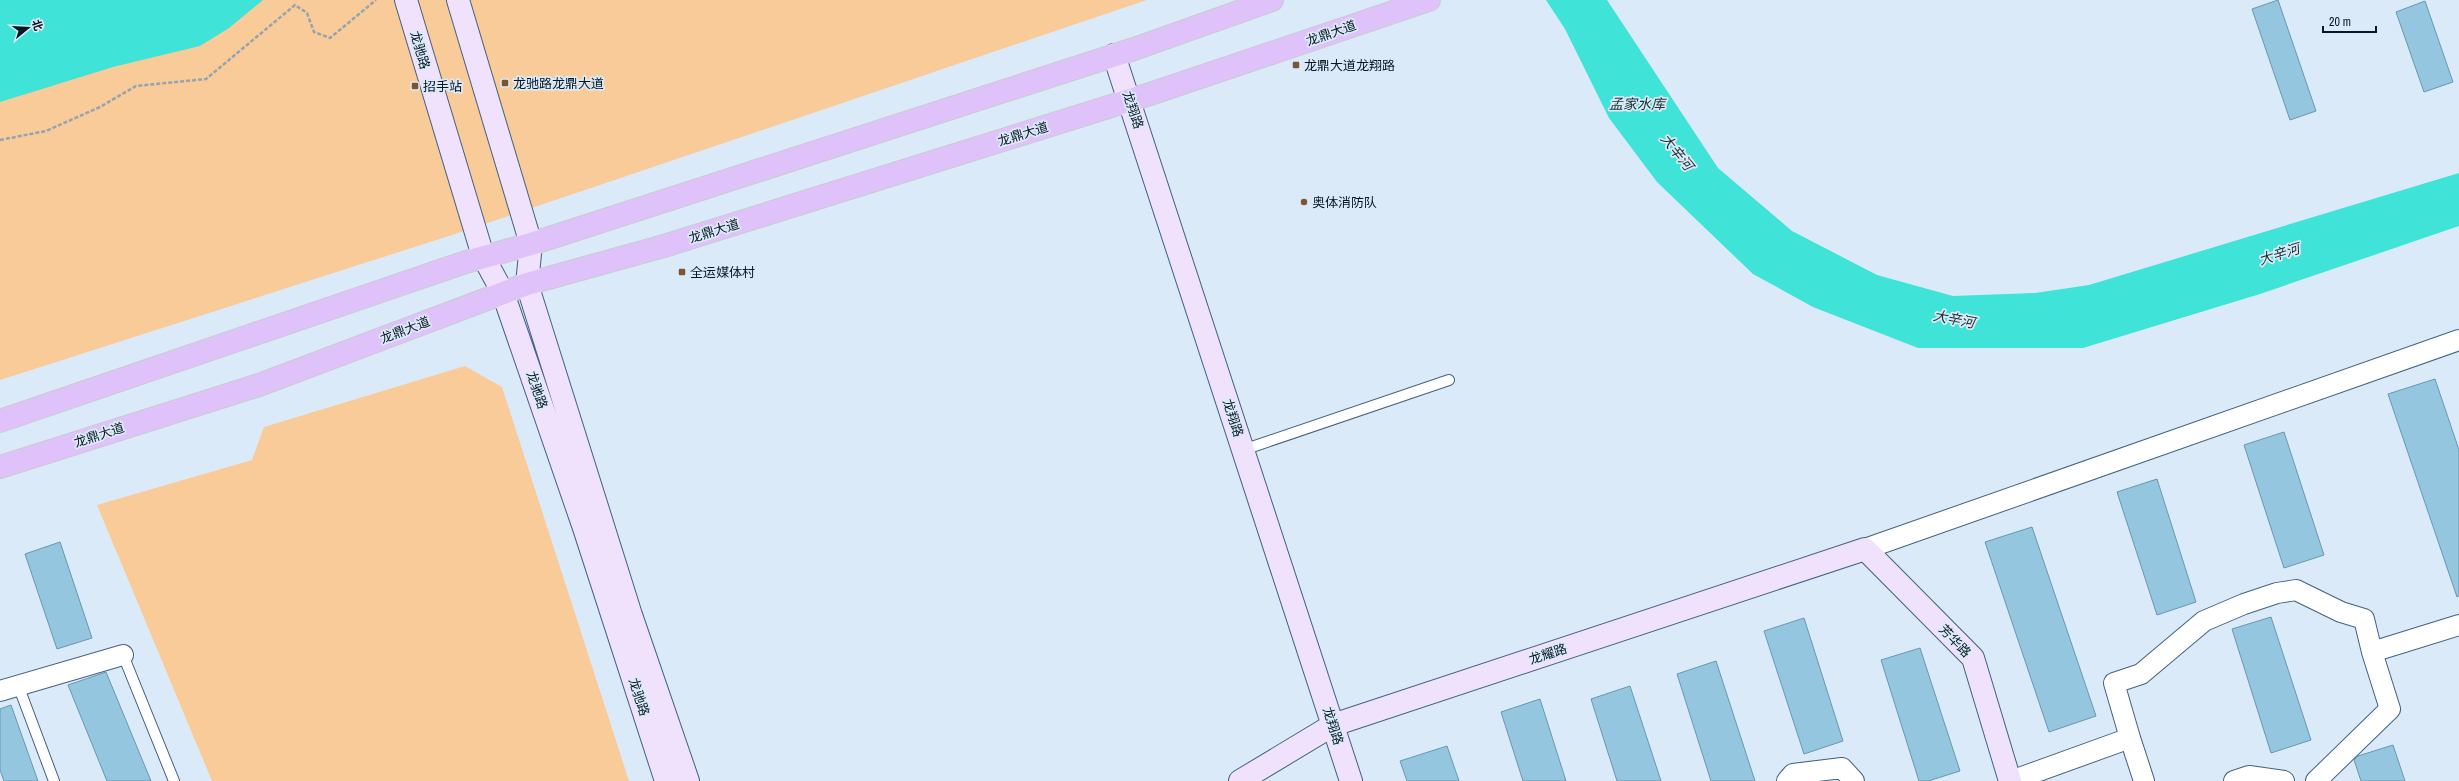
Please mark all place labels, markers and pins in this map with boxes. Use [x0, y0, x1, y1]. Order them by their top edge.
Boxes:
place label: 龙鼎大道龙翔路 [1304, 57, 1395, 74]
marker: 龙鼎大道龙翔路 [1291, 60, 1301, 70]
place label: 龙驰路龙鼎大道 [513, 75, 604, 92]
place label: 招手站 [423, 78, 462, 95]
marker: 龙驰路龙鼎大道 [500, 78, 510, 88]
marker: 招手站 [410, 81, 420, 91]
place label: 奥体消防队 [1312, 194, 1377, 211]
marker: 奥体消防队 [1299, 197, 1309, 207]
place label: 全运媒体村 [690, 264, 755, 281]
marker: 全运媒体村 [677, 267, 687, 277]

